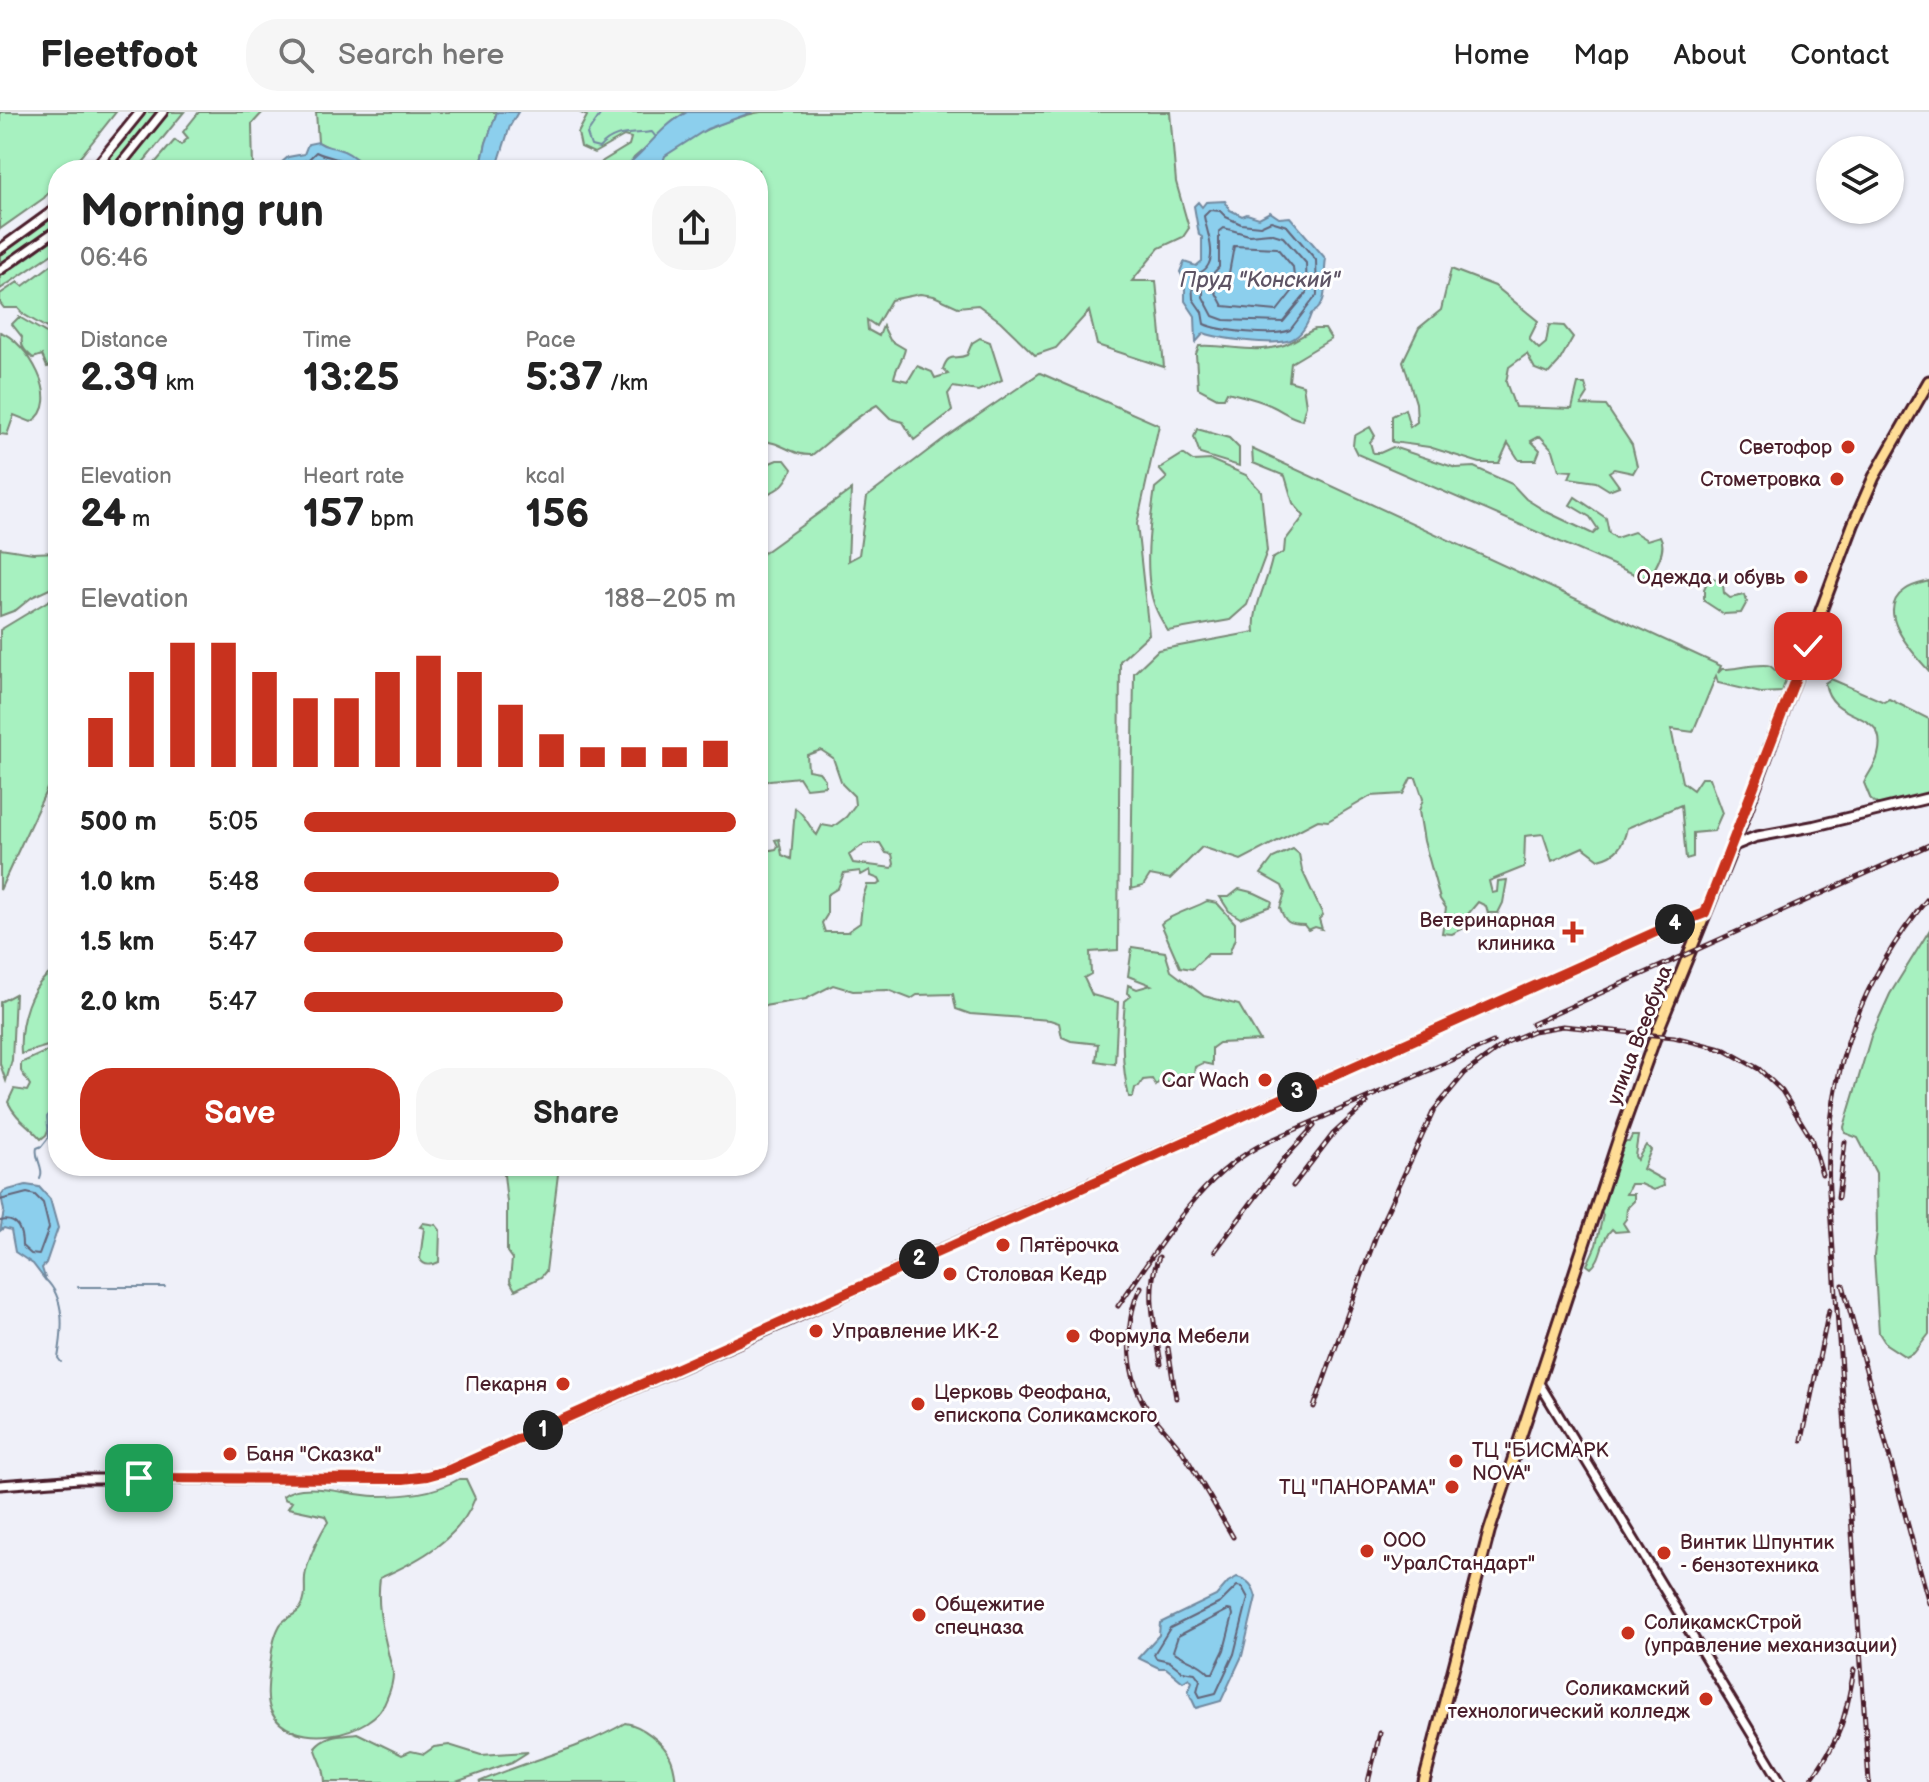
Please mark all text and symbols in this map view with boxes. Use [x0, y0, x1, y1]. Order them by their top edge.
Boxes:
search box [246, 19, 806, 91]
text: Fleetfoot [40, 33, 198, 78]
icon: search [274, 33, 318, 77]
text: Search here [338, 37, 504, 73]
text: Home [1453, 39, 1529, 72]
text: Map [1573, 39, 1630, 72]
text: About [1674, 39, 1746, 72]
text: Contact [1790, 39, 1889, 72]
map controls [1816, 136, 1904, 224]
button: layers [1816, 136, 1904, 224]
text: Morning run [80, 186, 324, 239]
button: share [652, 186, 736, 270]
text: 06:46 [80, 243, 148, 274]
water label: Пруд "Конский" [1180, 267, 1342, 294]
text: Distance [80, 327, 168, 354]
text: Time [303, 327, 351, 354]
text: Pace [525, 327, 576, 354]
text: 2.39 [80, 354, 160, 402]
text: 13:25 [303, 354, 400, 402]
text: 5:37 [525, 354, 603, 402]
text: km [160, 370, 194, 397]
text: /km [603, 370, 648, 397]
place label: Светофор [1739, 436, 1833, 460]
marker: Светофор [1839, 438, 1857, 456]
text: Elevation [80, 463, 172, 490]
text: Heart rate [303, 463, 404, 490]
text: kcal [525, 463, 565, 490]
place label: Стометровка [1700, 468, 1821, 492]
marker: Стометровка [1828, 470, 1846, 488]
text: 24 [80, 490, 126, 538]
text: 157 [303, 490, 365, 538]
text: 156 [525, 490, 590, 538]
text: m [126, 506, 150, 533]
text: bpm [365, 506, 414, 533]
place label: Одежда и обувь [1636, 566, 1785, 590]
marker: Одежда и обувь [1792, 568, 1810, 586]
text: Elevation [80, 584, 188, 615]
text: 188–205 m [604, 584, 736, 615]
pin [1774, 612, 1842, 680]
icon: check [1786, 624, 1830, 668]
text: 500 m [80, 807, 157, 838]
text: 5:05 [208, 807, 258, 838]
text: 1.0 km [80, 867, 156, 898]
text: 5:48 [208, 867, 259, 898]
pin: 4 [1655, 904, 1695, 944]
place label: Ветеринарная клиника [1420, 909, 1555, 956]
text: 4 [1669, 910, 1681, 937]
marker: Ветеринарная клиника [1562, 921, 1584, 943]
text: 1.5 km [80, 927, 155, 958]
text: 5:47 [208, 927, 257, 958]
street label: улица Всеобуча [1602, 962, 1678, 1108]
text: 2.0 km [80, 987, 160, 1018]
text: 5:47 [208, 987, 257, 1018]
button: Save [80, 1068, 400, 1160]
button: Share [416, 1068, 736, 1160]
place label: Car Wach [1162, 1069, 1249, 1093]
marker: Car Wach [1256, 1071, 1274, 1089]
pin: 3 [1277, 1072, 1317, 1112]
text: 3 [1291, 1078, 1303, 1105]
place label: Пятёрочка [1019, 1234, 1119, 1258]
marker: Пятёрочка [994, 1236, 1012, 1254]
pin: 2 [899, 1239, 939, 1279]
text: 2 [912, 1245, 926, 1272]
place label: Столовая Кедр [966, 1263, 1107, 1287]
marker: Столовая Кедр [941, 1265, 959, 1283]
place label: Управление ИК-2 [832, 1320, 999, 1344]
marker: Управление ИК-2 [807, 1322, 825, 1340]
place label: Формула Мебели [1089, 1325, 1250, 1349]
marker: Формула Мебели [1064, 1327, 1082, 1345]
place label: Пекарня [465, 1373, 547, 1397]
marker: Пекарня [554, 1375, 572, 1393]
place label: Церковь Феофана, епископа Соликамского [934, 1381, 1157, 1428]
marker: Церковь Феофана, епископа Соликамского [909, 1395, 927, 1413]
pin: 1 [523, 1410, 563, 1450]
text: 1 [538, 1416, 548, 1443]
place label: ТЦ "БИСМАРК NOVA" [1472, 1439, 1608, 1486]
place label: Баня "Сказка" [246, 1443, 382, 1467]
pin [105, 1444, 173, 1512]
marker: Баня "Сказка" [221, 1445, 239, 1463]
marker: ТЦ "БИСМАРК NOVA" [1447, 1452, 1465, 1470]
icon: arrive [117, 1456, 161, 1500]
place label: ТЦ "ПАНОРАМА" [1279, 1476, 1436, 1500]
marker: ТЦ "ПАНОРАМА" [1443, 1478, 1461, 1496]
place label: ООО "УралСтандарт" [1383, 1529, 1535, 1576]
place label: Винтик Шпунтик - бензотехника [1680, 1531, 1835, 1578]
marker: ООО "УралСтандарт" [1358, 1542, 1376, 1560]
marker: Винтик Шпунтик - бензотехника [1655, 1544, 1673, 1562]
place label: Общежитие спецназа [935, 1593, 1045, 1640]
marker: Общежитие спецназа [910, 1606, 928, 1624]
place label: СоликамскСтрой (управление механизации) [1644, 1611, 1898, 1658]
marker: СоликамскСтрой (управление механизации) [1619, 1624, 1637, 1642]
place label: Соликамский технологический колледж [1448, 1677, 1690, 1724]
marker: Соликамский технологический колледж [1697, 1690, 1715, 1708]

